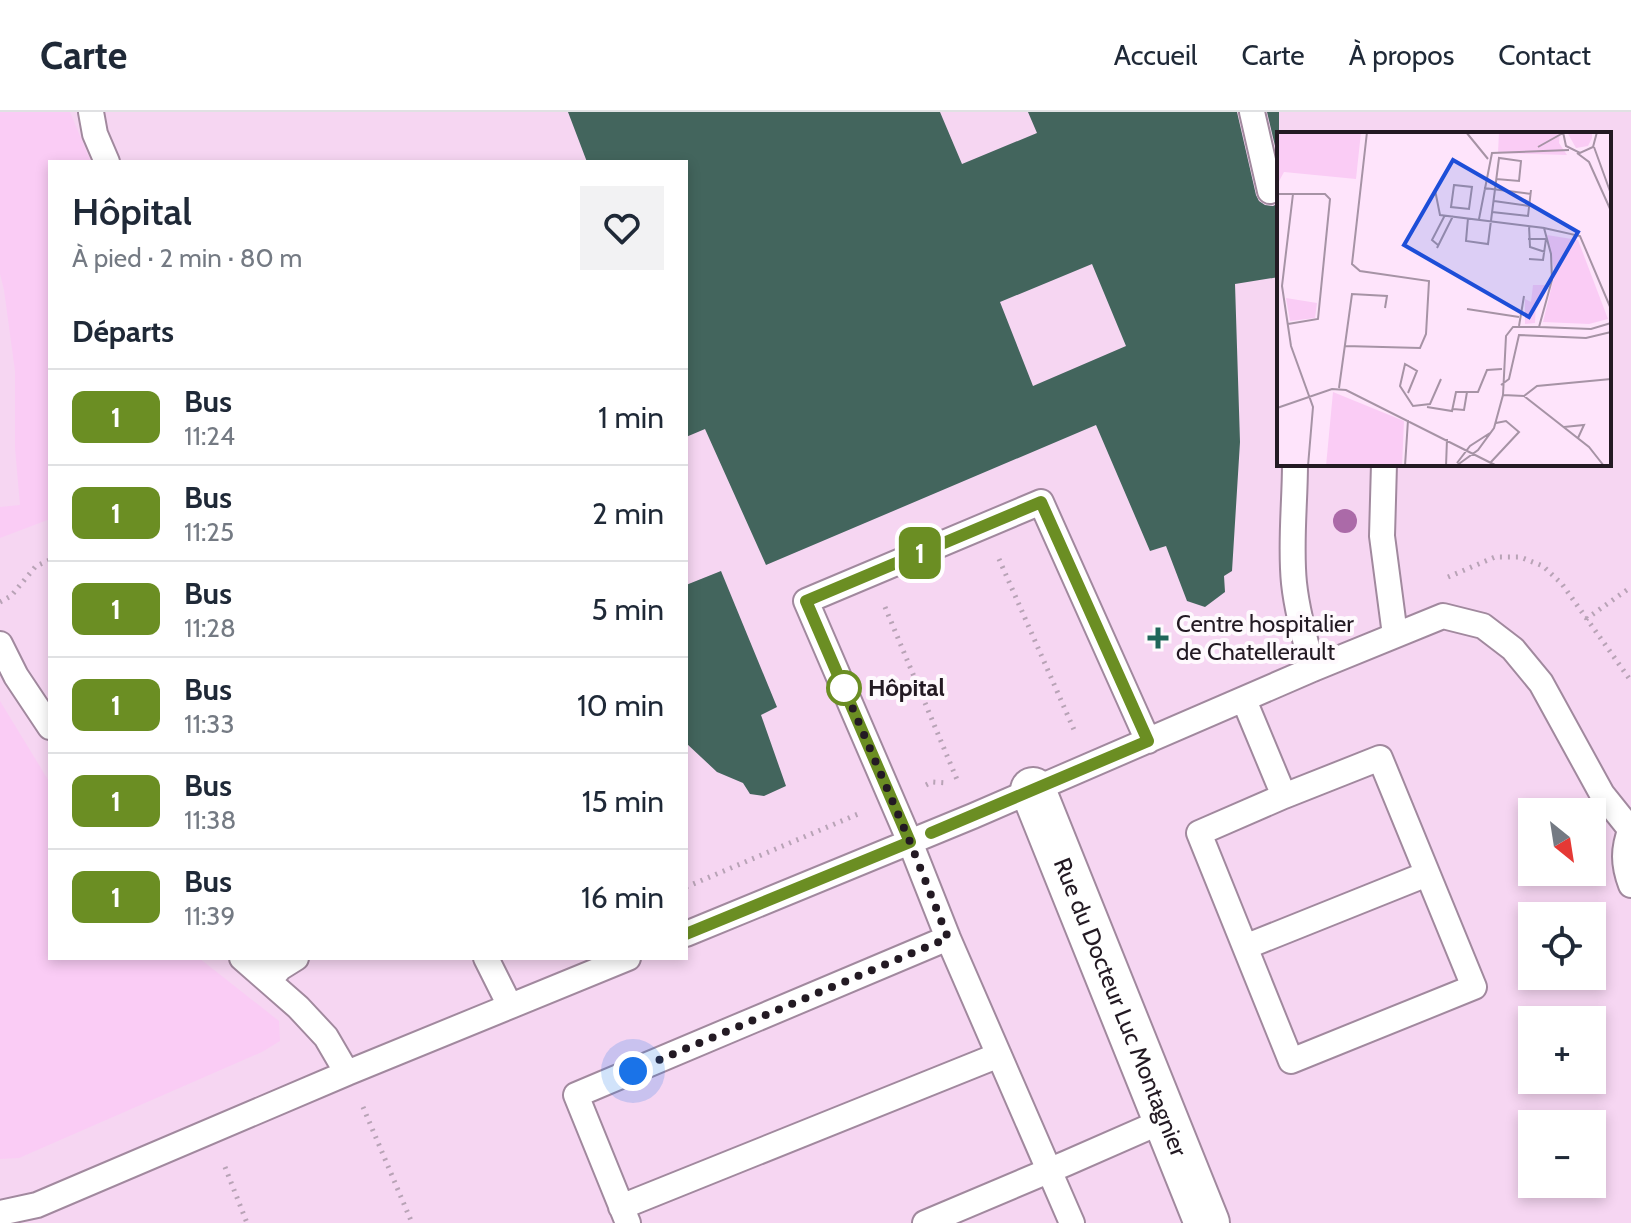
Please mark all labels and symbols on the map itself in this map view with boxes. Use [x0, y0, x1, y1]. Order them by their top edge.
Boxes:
inset map [1277, 132, 1611, 466]
line badge: 1 [894, 527, 946, 579]
place label: Centre hospitalier de Chatellerault [1176, 609, 1354, 666]
marker: Centre hospitalier de Chatellerault [1147, 627, 1169, 649]
marker: Hôpital [827, 671, 861, 705]
place label: Hôpital [868, 673, 945, 702]
north arrow [1518, 798, 1606, 886]
street label: Rue du Docteur Luc Montagnier [1048, 853, 1194, 1161]
your location [613, 1051, 653, 1091]

